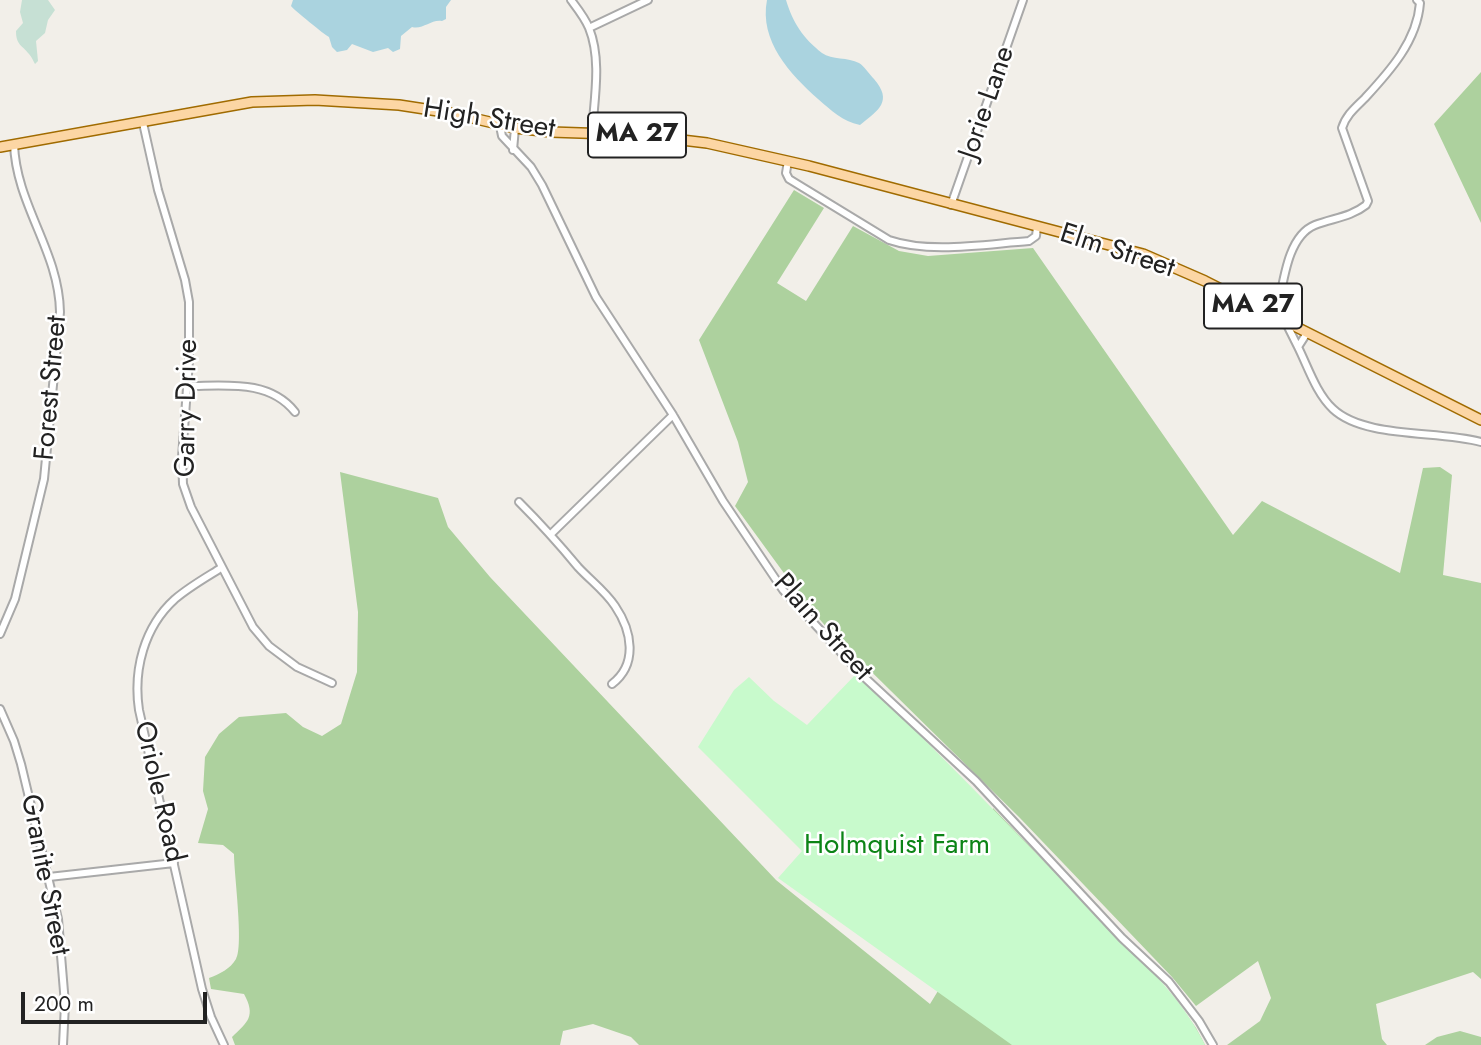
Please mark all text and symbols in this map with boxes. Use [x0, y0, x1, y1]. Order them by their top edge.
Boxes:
street label: Jorie Lane [953, 42, 1023, 164]
street label: High Street [421, 93, 557, 147]
road number: MA 27 [588, 112, 686, 158]
street label: Elm Street [1055, 218, 1179, 286]
road number: MA 27 [1204, 284, 1302, 328]
street label: Forest Street [29, 314, 75, 462]
street label: Garry Drive [170, 339, 206, 477]
street label: Plain Street [765, 568, 879, 688]
street label: Oriole Road [125, 718, 191, 866]
street label: Granite Street [12, 792, 76, 958]
park label: Holmquist Farm [804, 829, 990, 863]
scale bar [24, 978, 210, 1022]
text: 200 m [34, 989, 94, 1019]

